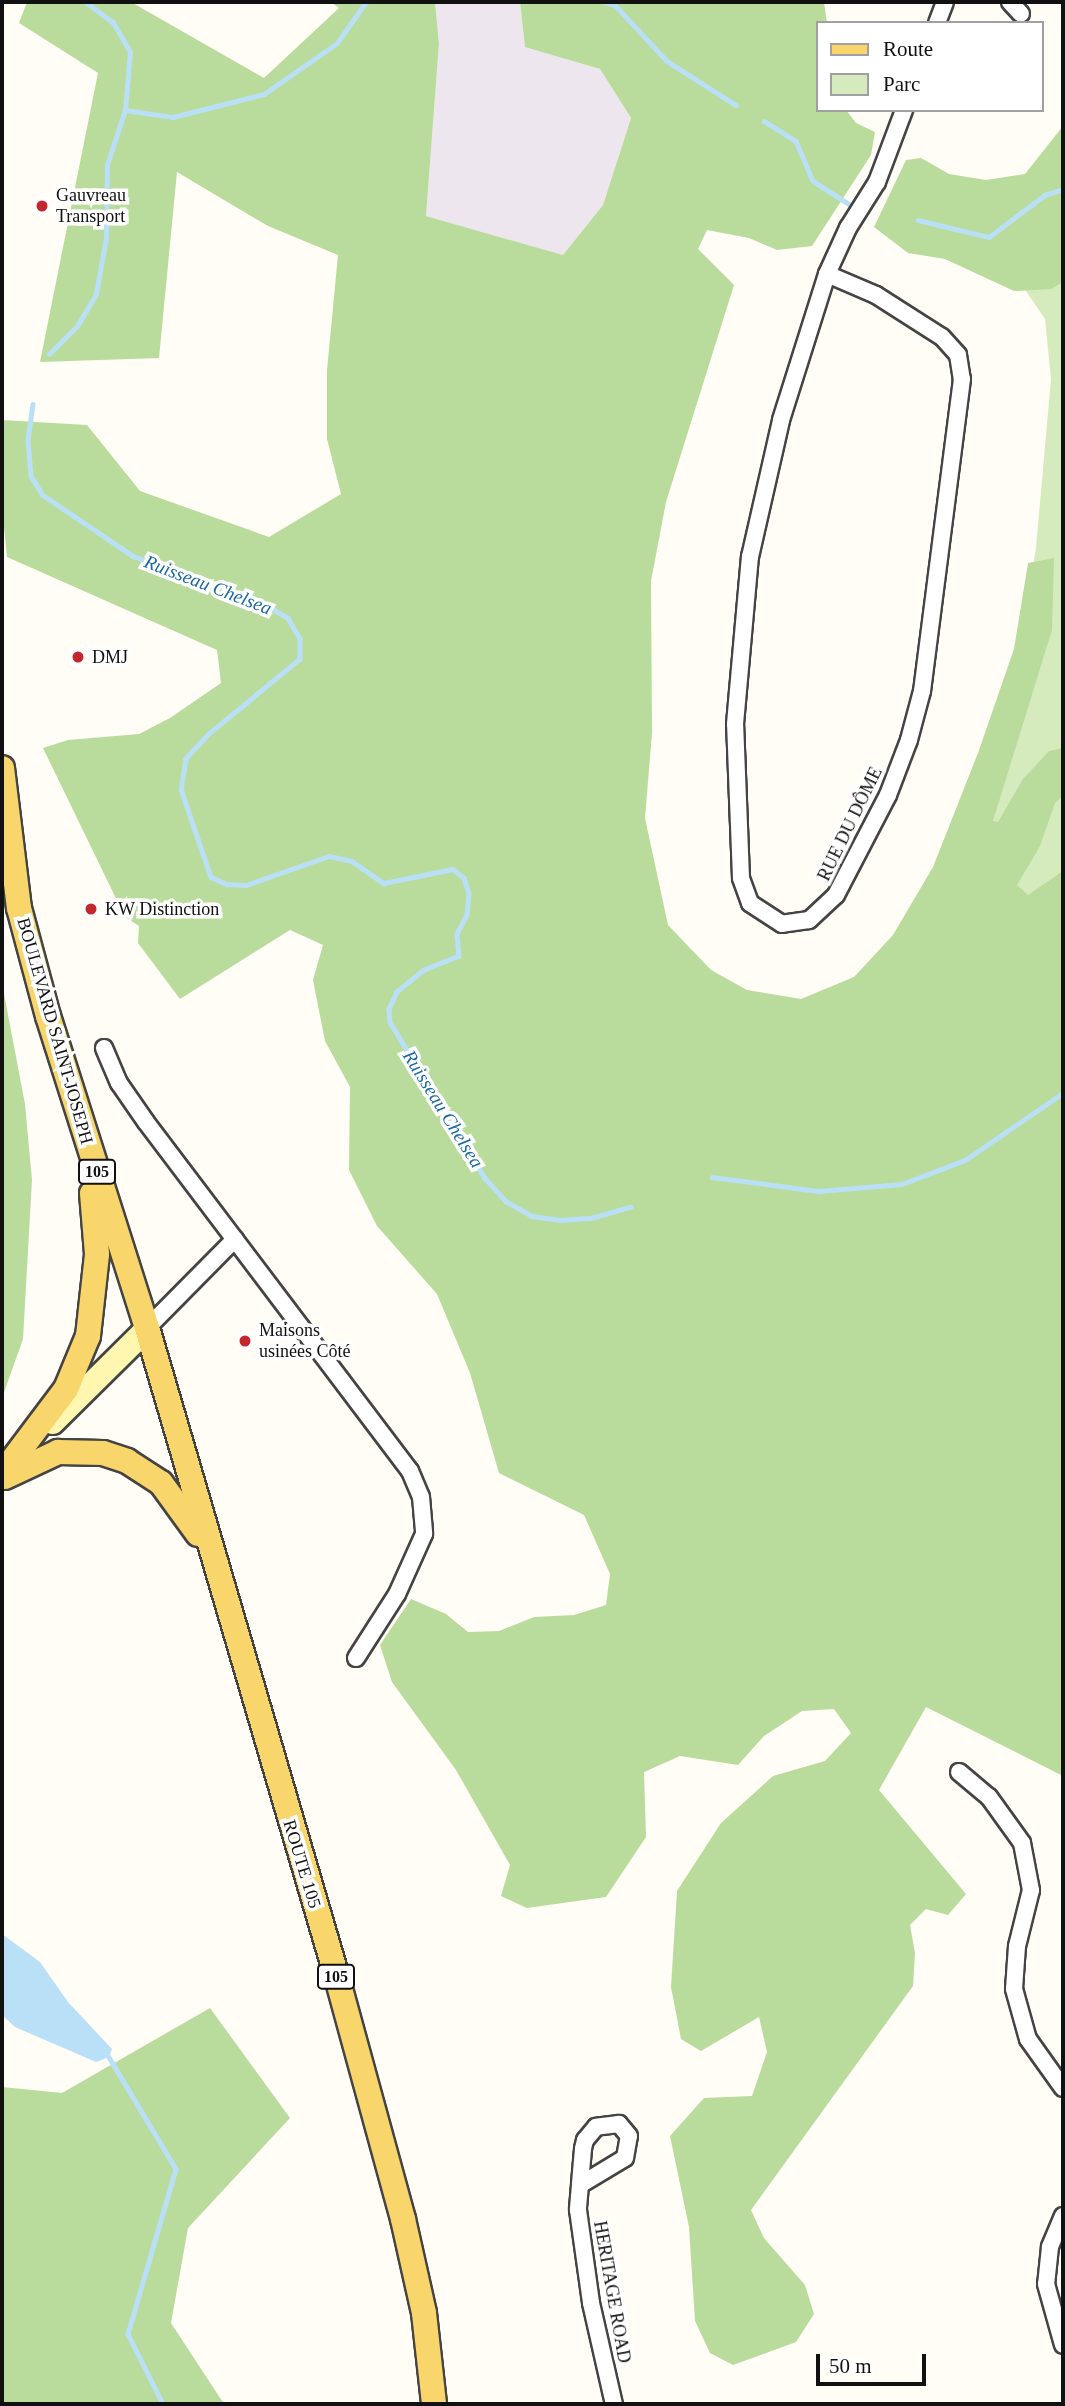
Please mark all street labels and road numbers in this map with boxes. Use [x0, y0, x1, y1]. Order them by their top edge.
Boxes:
street label: RUE DU DÔME [813, 764, 887, 884]
street label: BOULEVARD SAINT-JOSEPH [12, 915, 98, 1147]
road number: 105 [78, 1160, 116, 1184]
street label: ROUTE 105 [278, 1817, 326, 1911]
road number: 105 [317, 1965, 355, 1990]
street label: HERITAGE ROAD [589, 2219, 635, 2365]

